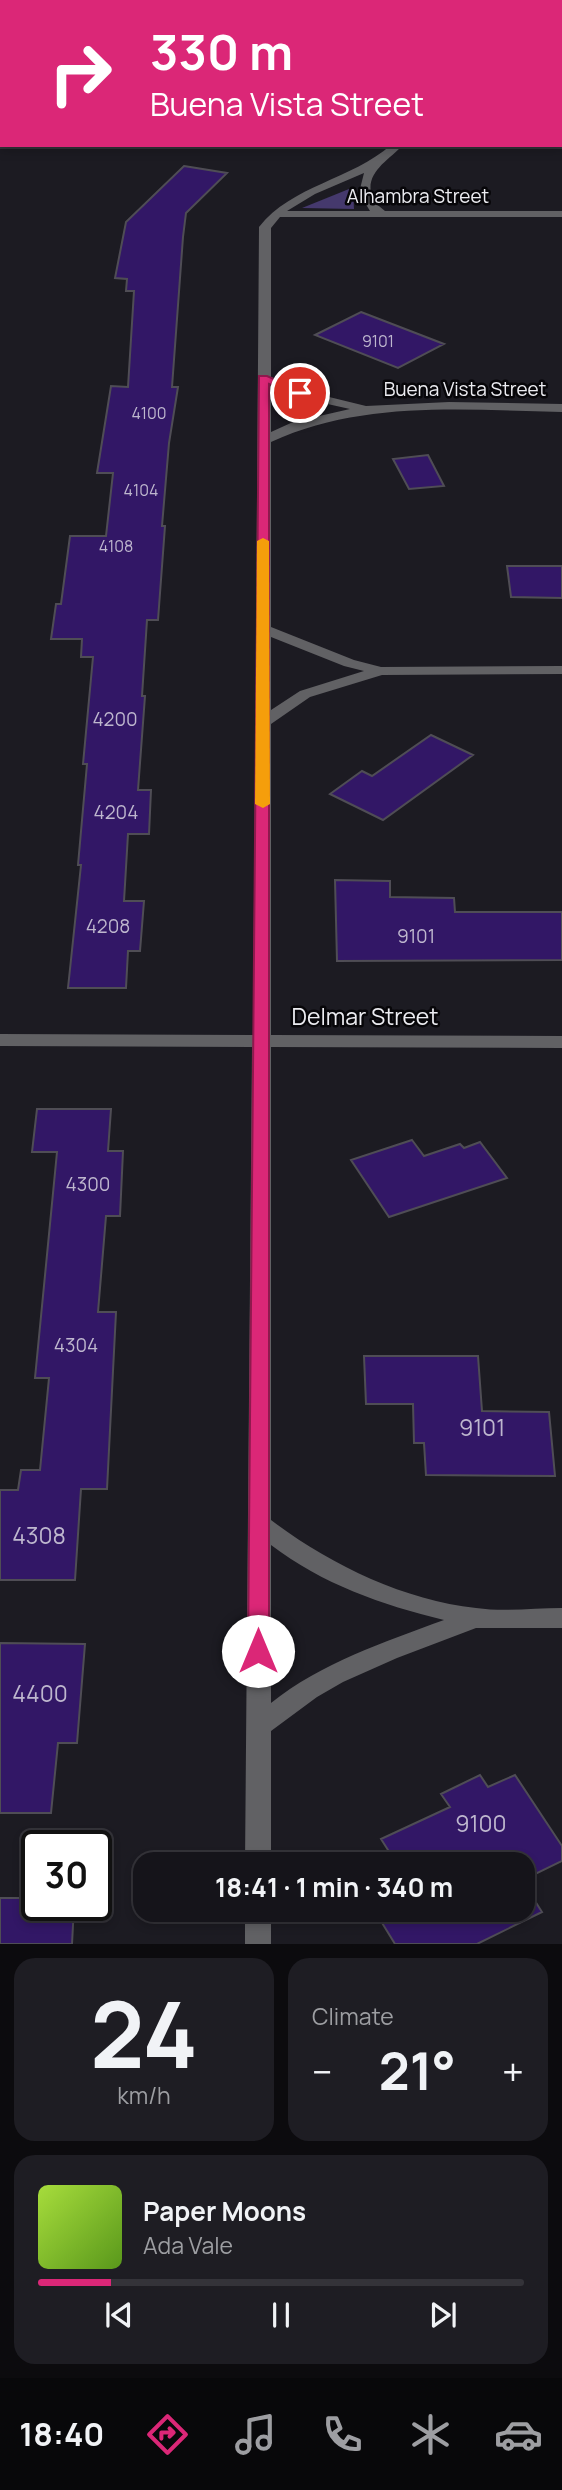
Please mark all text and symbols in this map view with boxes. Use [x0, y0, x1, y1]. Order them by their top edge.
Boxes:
text: 330 m [150, 18, 293, 85]
icon: right [35, 28, 126, 119]
text: Buena Vista Street [150, 82, 424, 126]
street label: Alhambra Street [347, 183, 489, 209]
house number: 9101 [362, 330, 394, 352]
pin [270, 363, 330, 423]
icon: arrive [281, 374, 319, 412]
street label: Buena Vista Street [384, 376, 546, 402]
house number: 4100 [131, 402, 167, 424]
house number: 4104 [124, 479, 158, 501]
house number: 4108 [99, 535, 133, 557]
house number: 4200 [92, 706, 138, 732]
house number: 4204 [94, 799, 138, 825]
house number: 4208 [86, 913, 130, 939]
house number: 9101 [397, 923, 435, 949]
street label: Delmar Street [292, 1000, 438, 1032]
house number: 4300 [66, 1171, 110, 1197]
house number: 4304 [54, 1332, 98, 1358]
house number: 9101 [459, 1411, 505, 1443]
house number: 4308 [12, 1519, 66, 1551]
position arrow [221, 1614, 295, 1688]
house number: 4400 [12, 1677, 68, 1709]
house number: 9100 [455, 1807, 507, 1839]
speed limit sign: 30 [21, 1830, 112, 1921]
text: 18:41 · 1 min · 340 m [215, 1869, 453, 1905]
text: 24 [90, 1971, 198, 2095]
text: Climate [312, 2000, 394, 2032]
text: 21° [379, 2035, 456, 2106]
text: − [312, 2045, 333, 2097]
text: + [502, 2045, 524, 2097]
text: km/h [117, 2079, 171, 2111]
text: Paper Moons [143, 2193, 306, 2229]
text: Ada Vale [143, 2229, 233, 2261]
icon: previous [100, 2296, 138, 2334]
icon: pause [262, 2296, 300, 2334]
icon: next [424, 2296, 462, 2334]
icon: directions [143, 2410, 192, 2459]
icon: music [231, 2410, 280, 2459]
icon: phone [318, 2410, 367, 2459]
icon: climate [406, 2410, 455, 2459]
icon: car [494, 2410, 543, 2459]
text: 18:40 [19, 2412, 104, 2456]

